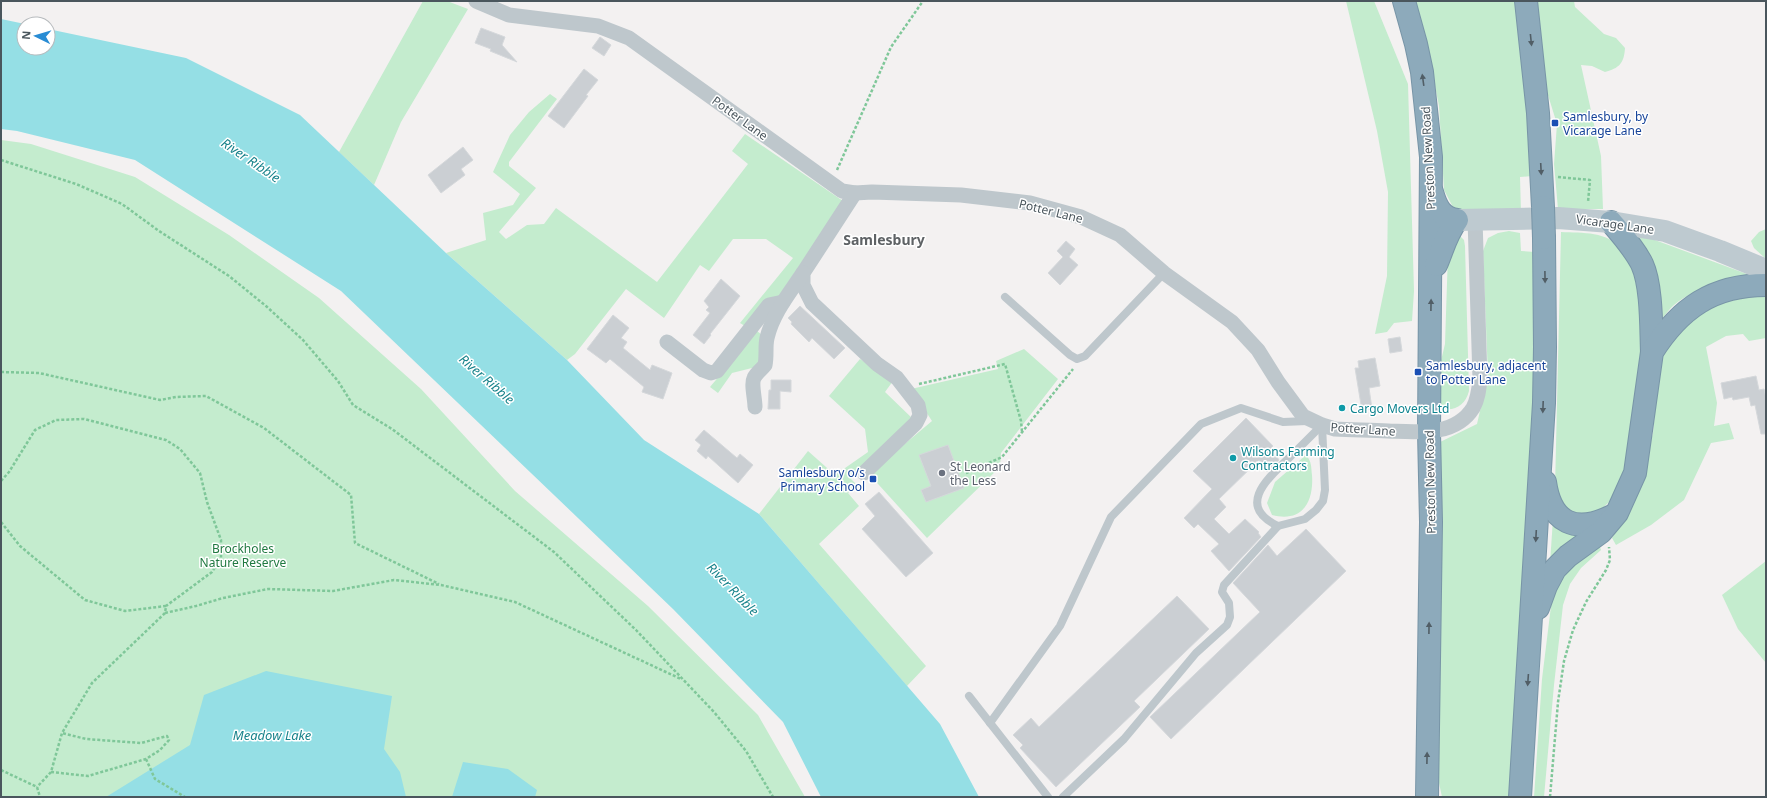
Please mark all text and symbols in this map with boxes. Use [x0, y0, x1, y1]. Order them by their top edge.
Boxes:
north arrow [16, 16, 56, 56]
text: N [18, 30, 33, 40]
one-way arrow [1527, 34, 1534, 46]
one-way arrow [1420, 74, 1426, 86]
street label: Potter Lane [709, 92, 772, 144]
street label: Preston New Road [1417, 106, 1439, 210]
place label: Samlesbury, by Vicarage Lane [1563, 108, 1649, 139]
marker: Samlesbury, by Vicarage Lane [1550, 118, 1560, 128]
water label: River Ribble [218, 134, 284, 187]
one-way arrow [1538, 163, 1544, 176]
street label: Potter Lane [1017, 195, 1085, 227]
street label: Vicarage Lane [1575, 210, 1655, 238]
district label: Samlesbury [843, 230, 925, 249]
one-way arrow [1542, 271, 1548, 284]
one-way arrow [1428, 298, 1434, 311]
water label: River Ribble [456, 350, 519, 408]
place label: Samlesbury, adjacent to Potter Lane [1426, 357, 1547, 388]
marker: Samlesbury, adjacent to Potter Lane [1413, 367, 1423, 377]
place label: Cargo Movers Ltd [1350, 400, 1450, 417]
one-way arrow [1540, 401, 1547, 413]
marker: Cargo Movers Ltd [1337, 403, 1347, 413]
street label: Potter Lane [1330, 418, 1396, 440]
street label: Preston New Road [1421, 430, 1439, 534]
place label: Wilsons Farming Contractors [1241, 443, 1335, 474]
marker: Wilsons Farming Contractors [1228, 453, 1238, 463]
place label: St Leonard the Less [950, 458, 1011, 489]
place label: Samlesbury o/s Primary School [778, 464, 865, 495]
marker: St Leonard the Less [937, 468, 947, 478]
marker: Samlesbury o/s Primary School [868, 474, 878, 484]
one-way arrow [1533, 530, 1540, 542]
park label: Brockholes Nature Reserve [200, 540, 287, 571]
water label: River Ribble [703, 558, 763, 620]
one-way arrow [1426, 621, 1432, 634]
one-way arrow [1524, 674, 1531, 686]
water label: Meadow Lake [233, 726, 312, 744]
one-way arrow [1424, 752, 1431, 764]

